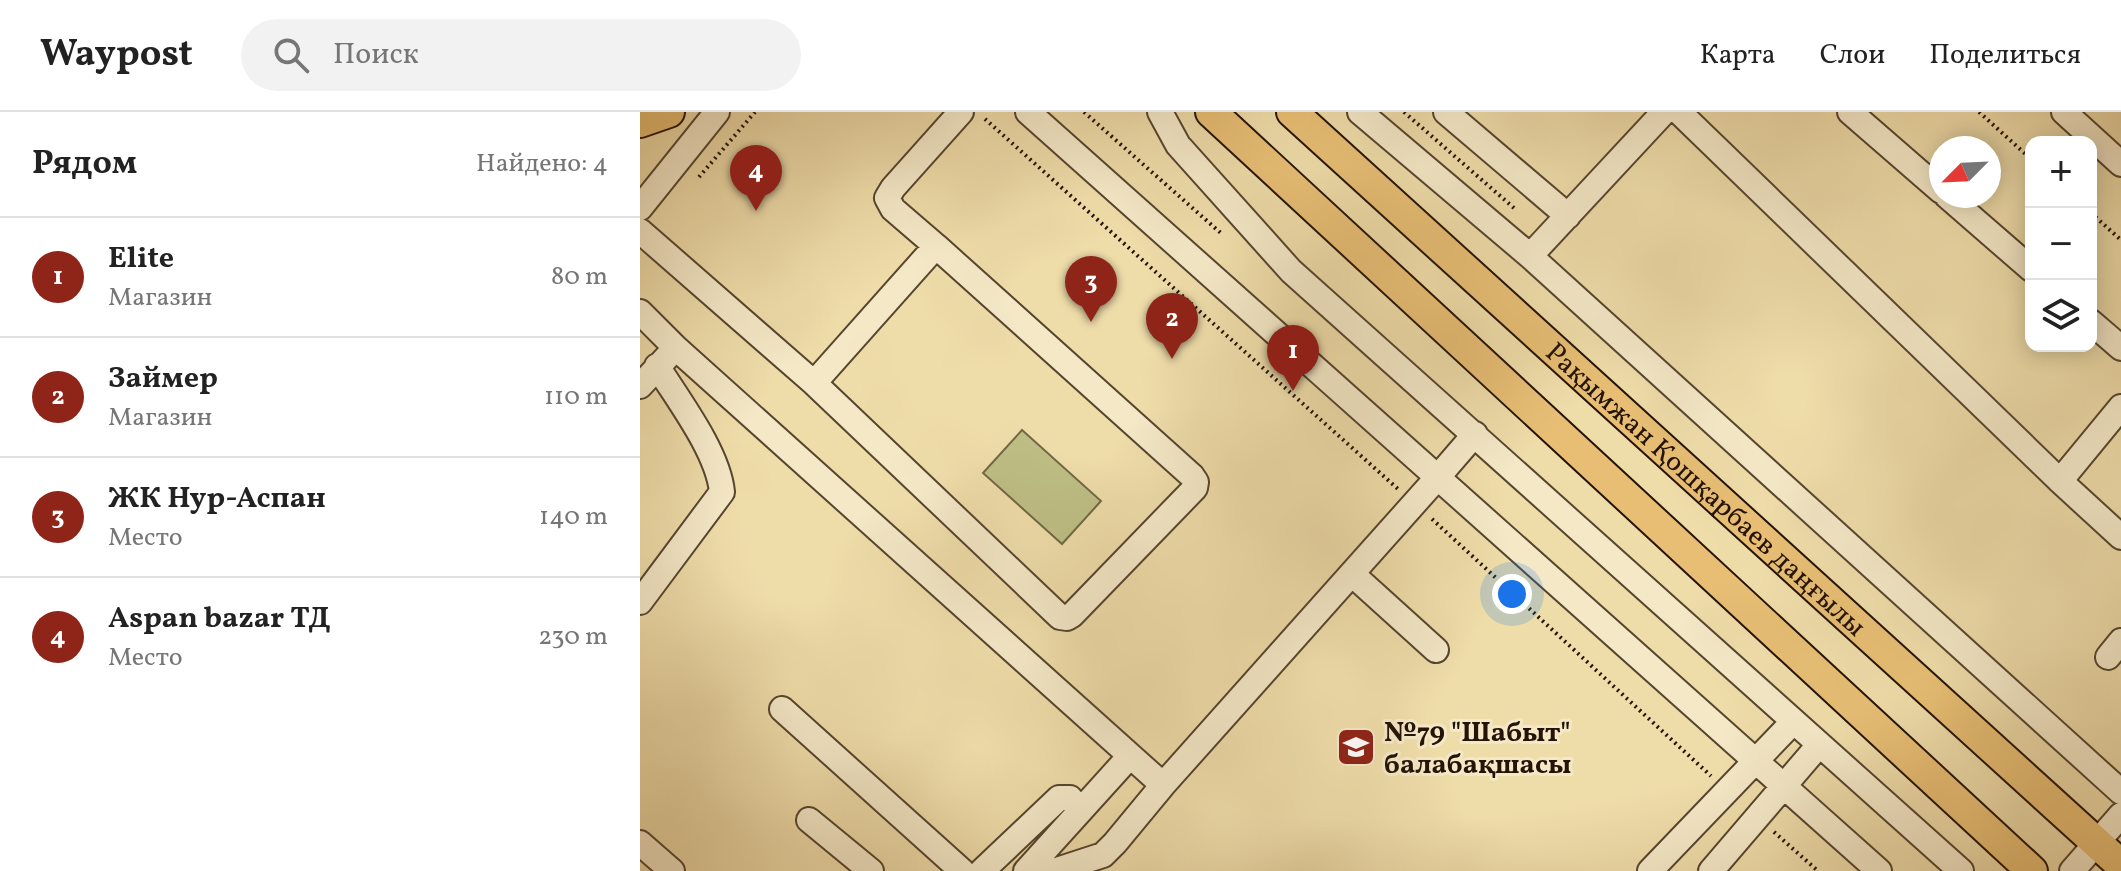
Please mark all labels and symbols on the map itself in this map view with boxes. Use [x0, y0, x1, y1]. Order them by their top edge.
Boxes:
north arrow [1929, 136, 2001, 208]
pin: 4 [730, 145, 782, 211]
pin: 3 [1065, 256, 1117, 322]
pin: 2 [1146, 293, 1198, 359]
pin: 1 [1267, 325, 1319, 391]
street label: Рақымжан Қошқарбаев даңғылы [1536, 334, 1874, 646]
your location [1492, 574, 1532, 614]
place label: №79 "Шабыт" балабақшасы [1384, 714, 1571, 785]
school or university icon: №79 "Шабыт" балабақшасы [1335, 726, 1377, 768]

